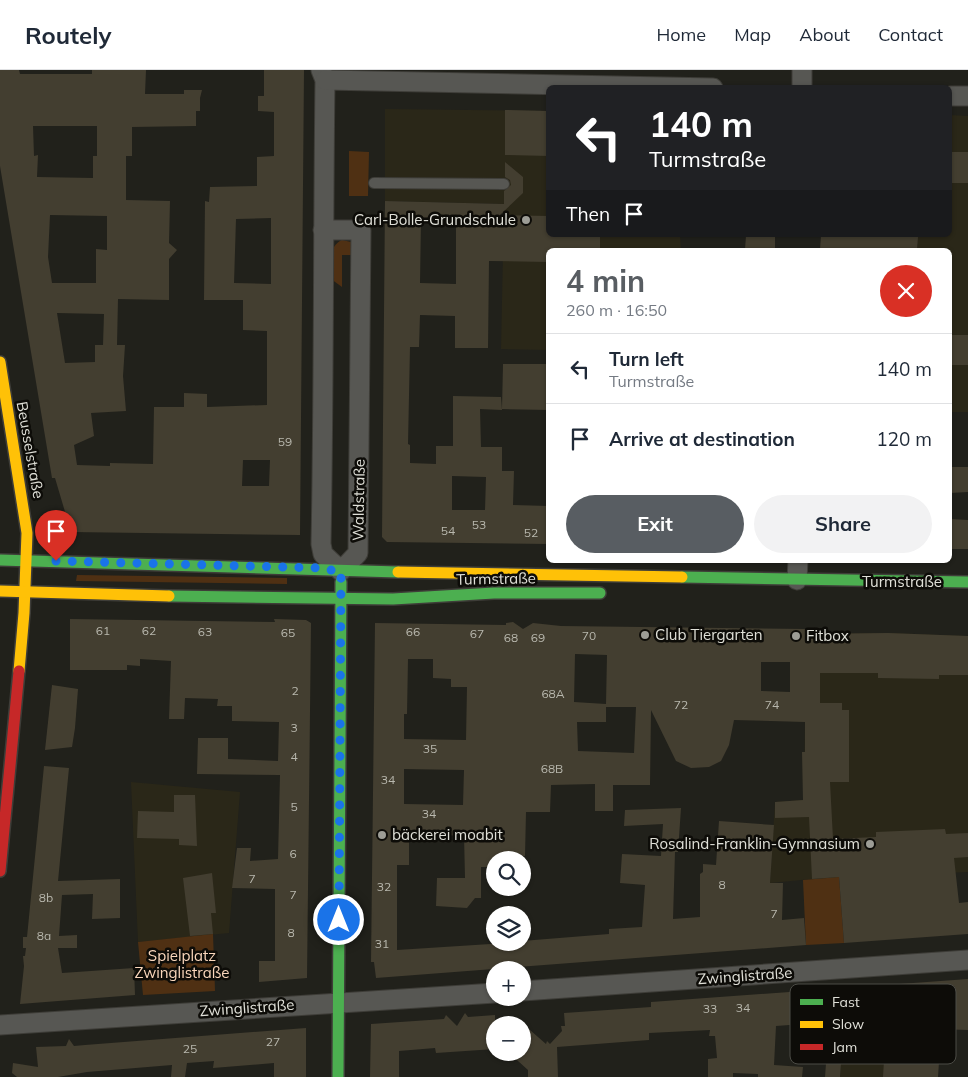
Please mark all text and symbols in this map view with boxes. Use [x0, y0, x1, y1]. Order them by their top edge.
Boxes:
text: Routely [25, 20, 111, 50]
text: Home [656, 23, 706, 46]
text: Map [734, 23, 771, 46]
text: About [799, 23, 850, 46]
text: Contact [878, 23, 943, 46]
text: 140 m [649, 102, 753, 146]
icon: left [566, 105, 631, 170]
text: Turmstraße [649, 145, 766, 173]
icon: arrive [620, 200, 648, 228]
text: Then [566, 202, 610, 226]
place label: Carl-Bolle-Grundschule [354, 210, 516, 229]
marker: Carl-Bolle-Grundschule [520, 214, 532, 226]
text: 4 min [566, 262, 645, 300]
button: close [880, 265, 932, 317]
text: 260 m · 16:50 [566, 300, 667, 320]
text: Turn left [609, 347, 684, 371]
icon: left [566, 355, 594, 383]
text: 140 m [876, 357, 932, 381]
text: Turmstraße [609, 371, 694, 391]
street label: Beusselstraße [13, 400, 48, 500]
icon: arrive [566, 425, 594, 453]
text: Arrive at destination [609, 427, 795, 451]
text: 120 m [876, 427, 932, 451]
house number: 59 [278, 434, 292, 449]
street label: Waldstraße [348, 459, 369, 541]
button: Exit [566, 495, 744, 553]
button: Share [754, 495, 932, 553]
pin [35, 510, 77, 561]
icon: arrive [42, 517, 70, 545]
house number: 53 [472, 517, 486, 532]
house number: 54 [441, 523, 455, 538]
house number: 52 [524, 525, 538, 540]
street label: Turmstraße [456, 568, 536, 589]
street label: Turmstraße [862, 572, 942, 591]
house number: 61 [96, 623, 110, 638]
house number: 62 [142, 623, 156, 638]
house number: 63 [198, 624, 212, 639]
house number: 66 [406, 624, 420, 639]
house number: 65 [281, 625, 295, 640]
place label: Club Tiergarten [655, 625, 763, 644]
house number: 67 [470, 626, 484, 641]
place label: Fitbox [806, 626, 849, 645]
house number: 70 [582, 628, 596, 643]
marker: Club Tiergarten [639, 629, 651, 641]
house number: 68 [504, 630, 518, 645]
house number: 69 [531, 630, 545, 645]
marker: Fitbox [790, 630, 802, 642]
house number: 2 [291, 683, 299, 698]
house number: 68A [541, 686, 565, 701]
house number: 72 [674, 697, 688, 712]
house number: 74 [765, 697, 779, 712]
house number: 3 [290, 720, 298, 735]
house number: 35 [423, 741, 437, 756]
house number: 4 [290, 749, 298, 764]
house number: 68B [541, 761, 563, 776]
house number: 34 [381, 772, 395, 787]
house number: 5 [290, 799, 298, 814]
house number: 34 [422, 806, 436, 821]
place label: bäckerei moabit [392, 825, 503, 844]
marker: bäckerei moabit [376, 829, 388, 841]
place label: Rosalind-Franklin-Gymnasium [649, 834, 860, 853]
marker: Rosalind-Franklin-Gymnasium [864, 838, 876, 850]
house number: 6 [289, 846, 297, 861]
map controls [486, 851, 531, 1061]
button: search [486, 851, 531, 896]
house number: 7 [248, 871, 256, 886]
house number: 8 [718, 877, 726, 892]
house number: 32 [377, 879, 391, 894]
house number: 7 [289, 887, 297, 902]
house number: 8b [39, 890, 53, 905]
position arrow [312, 893, 364, 945]
button: layers [486, 906, 531, 951]
house number: 7 [770, 906, 778, 921]
house number: 8 [287, 925, 295, 940]
house number: 8a [37, 928, 51, 943]
house number: 31 [375, 936, 389, 951]
park label: Spielplatz Zwinglistraße [135, 946, 229, 982]
button: + [486, 961, 531, 1006]
street label: Zwinglistraße [697, 963, 793, 988]
legend [790, 984, 956, 1064]
text: Fast [832, 993, 860, 1011]
street label: Zwinglistraße [199, 995, 295, 1020]
house number: 34 [736, 1000, 750, 1015]
house number: 33 [703, 1001, 717, 1016]
text: Slow [832, 1015, 864, 1033]
button: − [486, 1016, 531, 1061]
house number: 27 [266, 1034, 280, 1049]
text: Jam [832, 1038, 857, 1056]
house number: 25 [183, 1041, 197, 1056]

